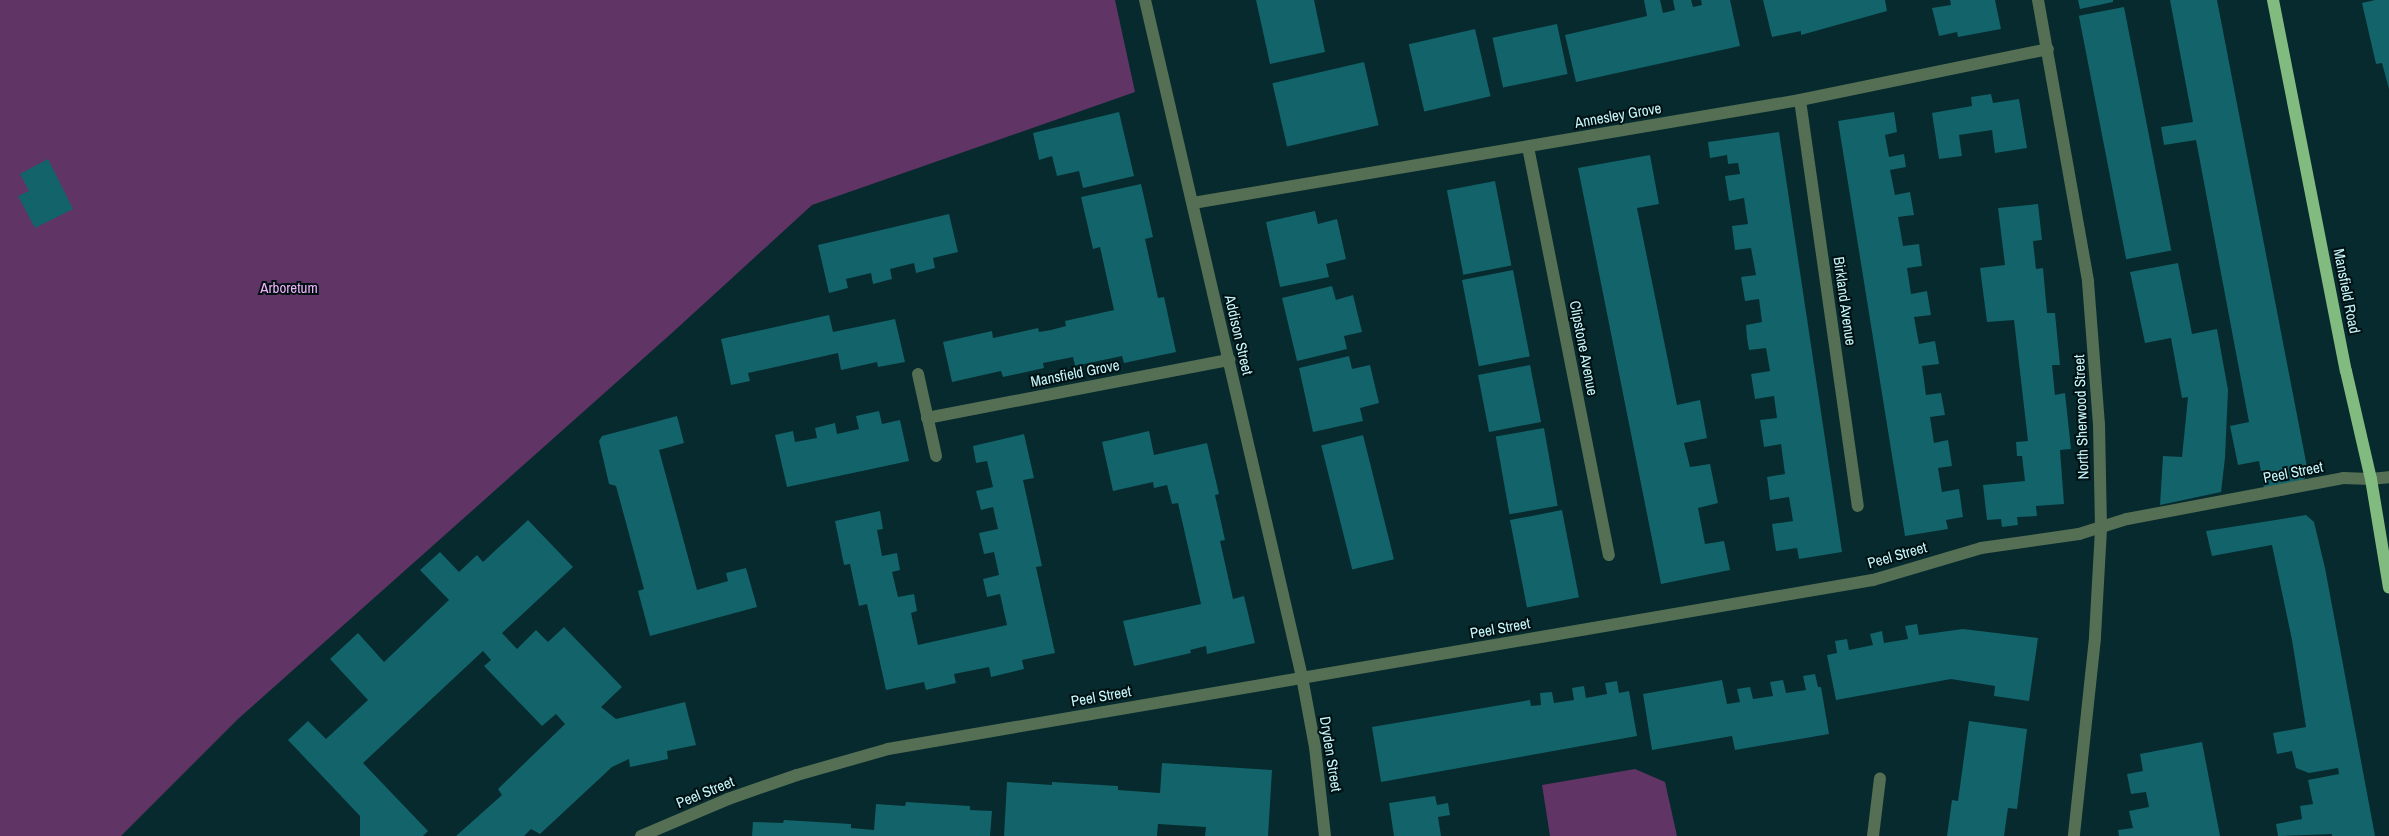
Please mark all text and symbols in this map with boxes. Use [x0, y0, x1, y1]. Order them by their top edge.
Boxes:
street label: Annesley Grove [1573, 99, 1663, 131]
street label: Mansfield Road [2330, 247, 2364, 335]
street label: Birkland Avenue [1830, 255, 1860, 347]
park label: Arboretum [260, 279, 318, 297]
street label: Addison Street [1221, 293, 1257, 377]
street label: Clipstone Avenue [1566, 299, 1602, 397]
street label: North Sherwood Street [2070, 354, 2092, 480]
street label: Mansfield Grove [1029, 356, 1121, 390]
street label: Peel Street [2261, 457, 2325, 487]
street label: Peel Street [1865, 538, 1929, 572]
street label: Peel Street [1468, 614, 1532, 642]
street label: Peel Street [1069, 682, 1133, 710]
street label: Dryden Street [1316, 715, 1346, 793]
street label: Peel Street [673, 772, 737, 812]

